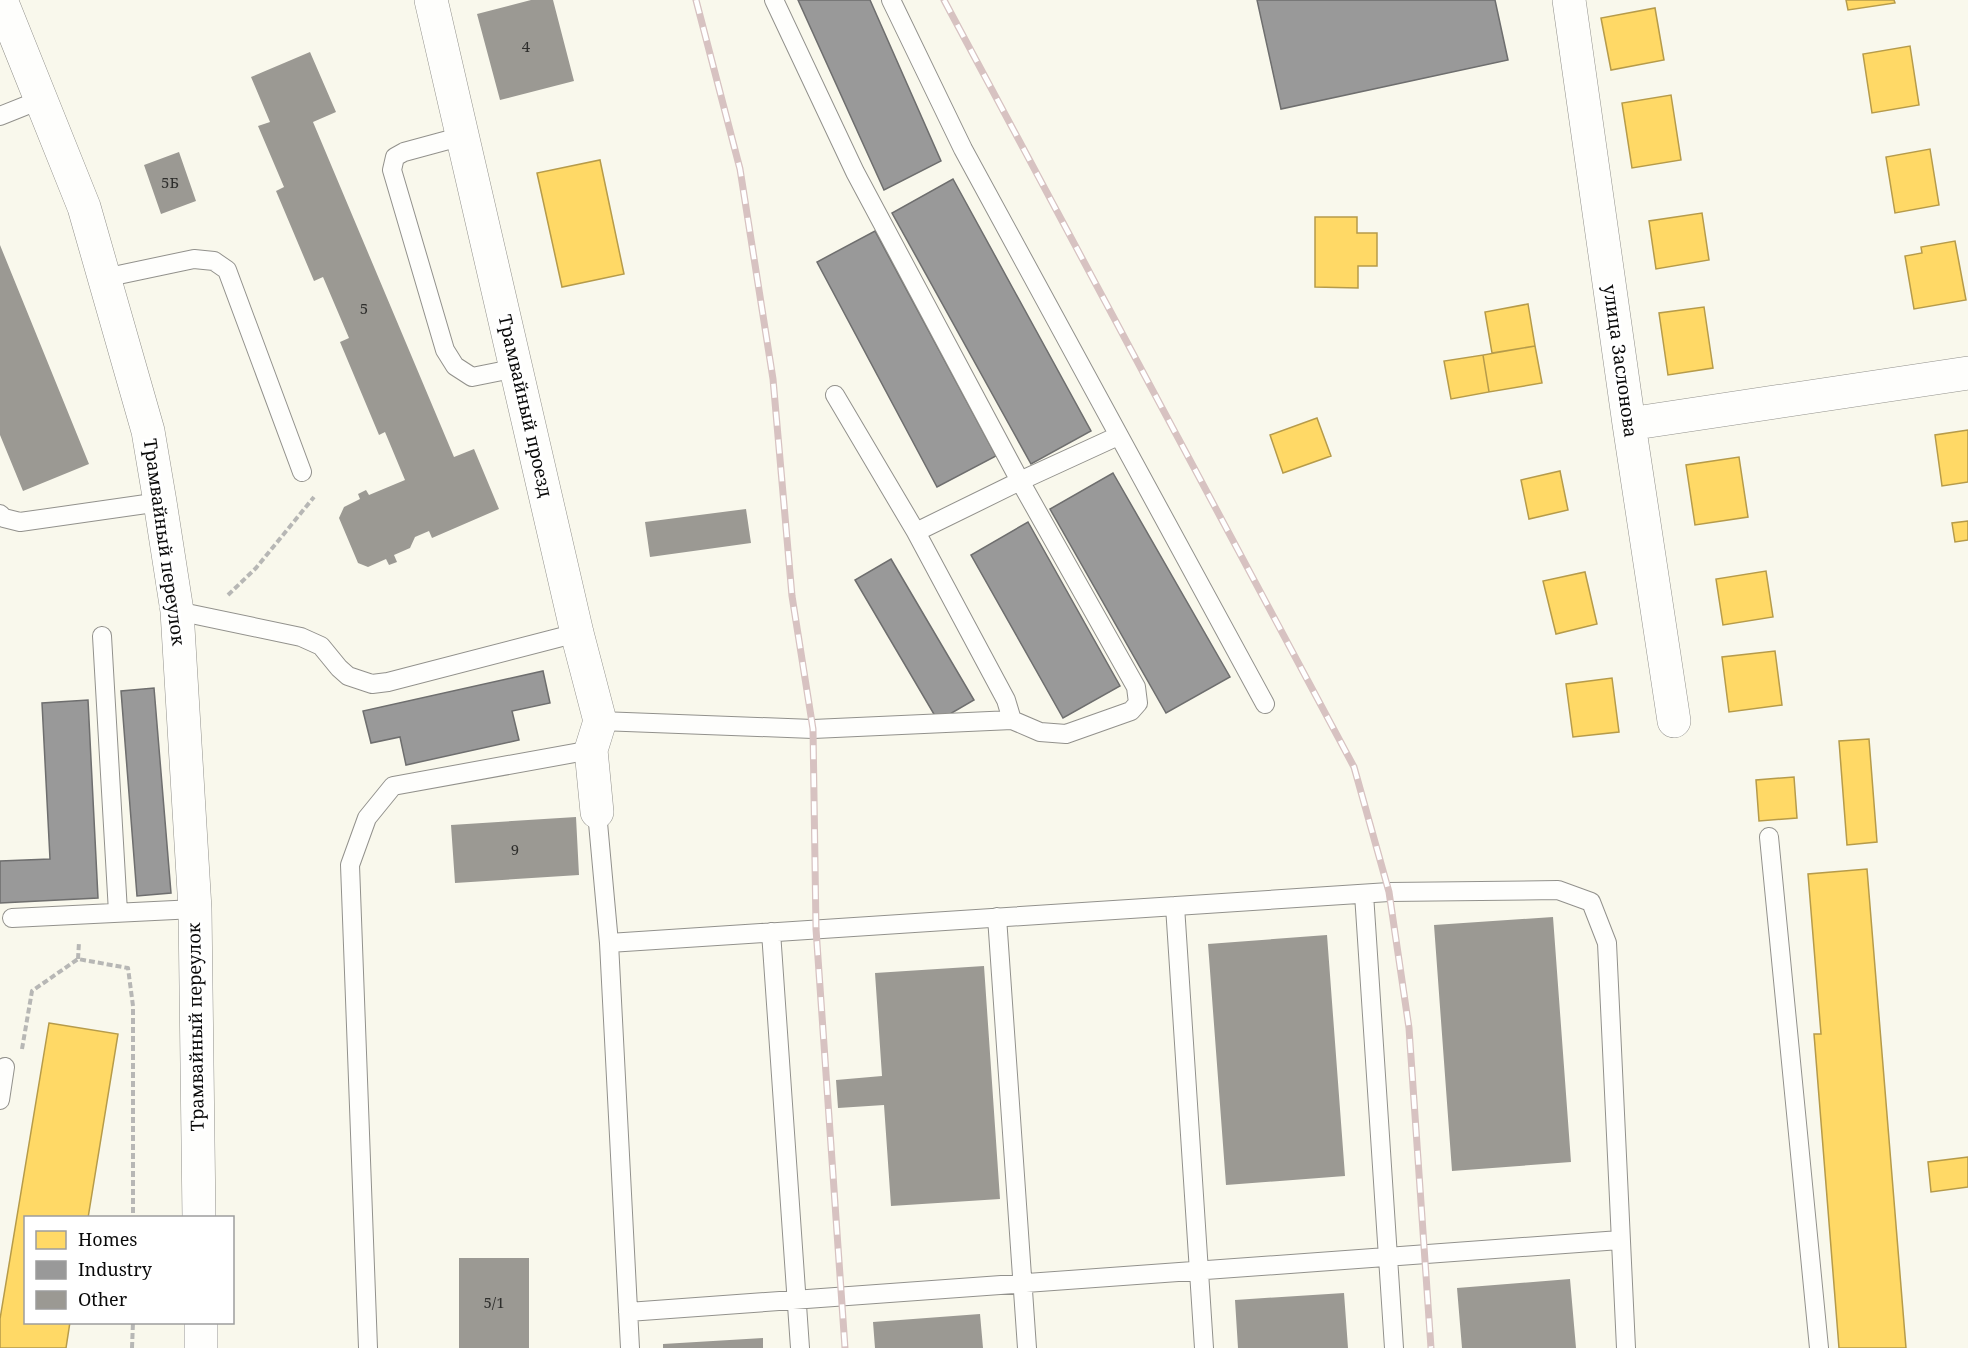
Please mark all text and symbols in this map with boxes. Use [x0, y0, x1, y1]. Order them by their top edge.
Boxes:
house number: 4 [522, 36, 531, 56]
house number: 5Б [161, 172, 179, 192]
street label: улица Заслонова [1598, 283, 1644, 439]
house number: 5 [360, 298, 368, 318]
street label: Трамвайный проезд [493, 312, 559, 499]
street label: Трамвайный переулок [139, 437, 191, 647]
house number: 9 [511, 839, 519, 859]
street label: Трамвайный переулок [181, 922, 209, 1132]
legend [24, 1216, 234, 1324]
text: Homes [78, 1227, 137, 1251]
text: Industry [78, 1257, 153, 1281]
text: Other [78, 1287, 128, 1311]
house number: 5/1 [483, 1292, 505, 1312]

